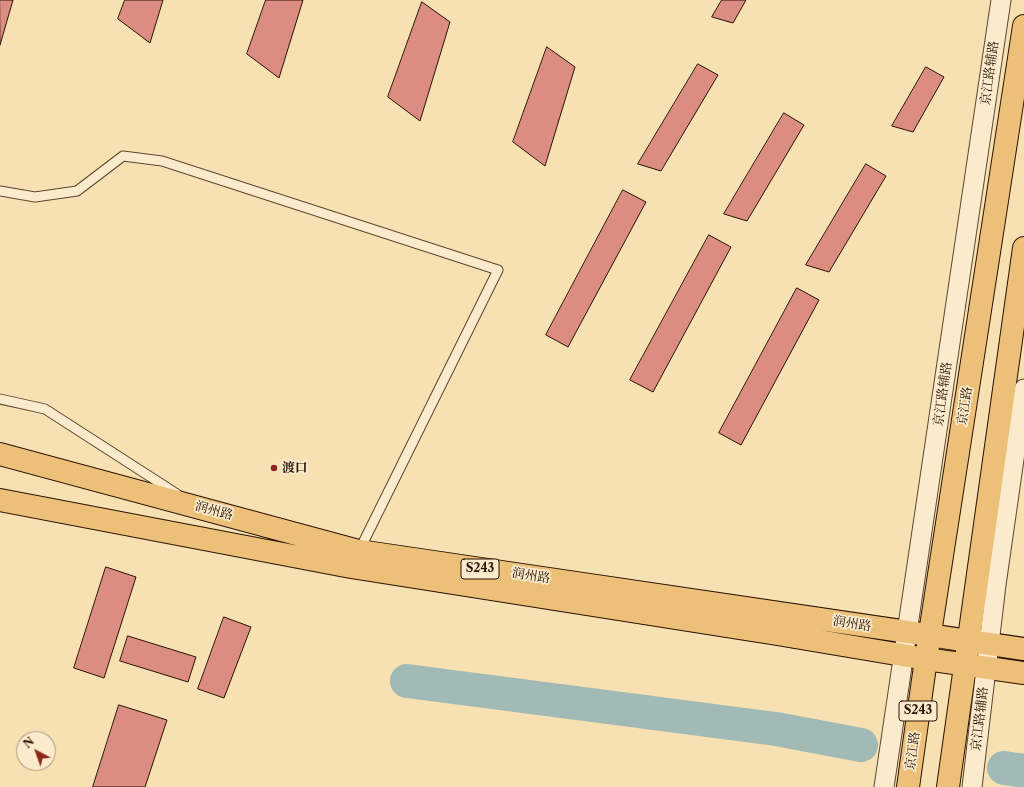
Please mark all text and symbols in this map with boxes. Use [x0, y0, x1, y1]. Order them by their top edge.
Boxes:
street label: 京江路辅路 [978, 40, 1002, 106]
street label: 京江路辅路 [931, 361, 955, 427]
street label: 京江路 [954, 386, 976, 426]
place label: 渡口 [282, 460, 308, 476]
marker: 渡口 [269, 463, 279, 473]
street label: 润州路 [193, 498, 235, 524]
road number: S243 [461, 559, 499, 579]
street label: 润州路 [511, 565, 551, 587]
street label: 润州路 [832, 613, 872, 635]
street label: 京江路辅路 [968, 686, 992, 752]
road number: S243 [899, 701, 937, 721]
north arrow [16, 731, 56, 771]
street label: 京江路 [903, 731, 923, 771]
text: N [21, 734, 37, 751]

